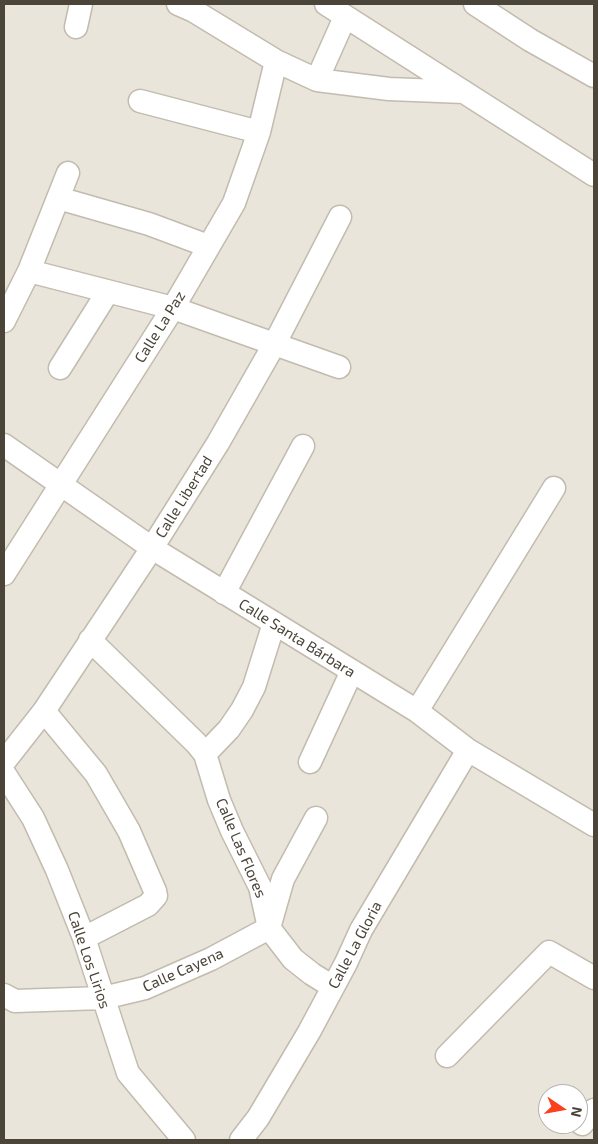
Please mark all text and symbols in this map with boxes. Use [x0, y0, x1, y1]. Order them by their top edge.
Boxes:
street label: Calle La Paz [131, 288, 189, 366]
street label: Calle Libertad [152, 453, 216, 541]
street label: Calle Santa Bárbara [235, 595, 359, 681]
street label: Calle Las Flores [212, 795, 270, 901]
street label: Calle La Gloria [324, 898, 386, 992]
street label: Calle Los Lirios [64, 909, 114, 1011]
street label: Calle Cayena [140, 944, 226, 996]
north arrow [538, 1084, 588, 1134]
text: N [568, 1105, 587, 1119]

